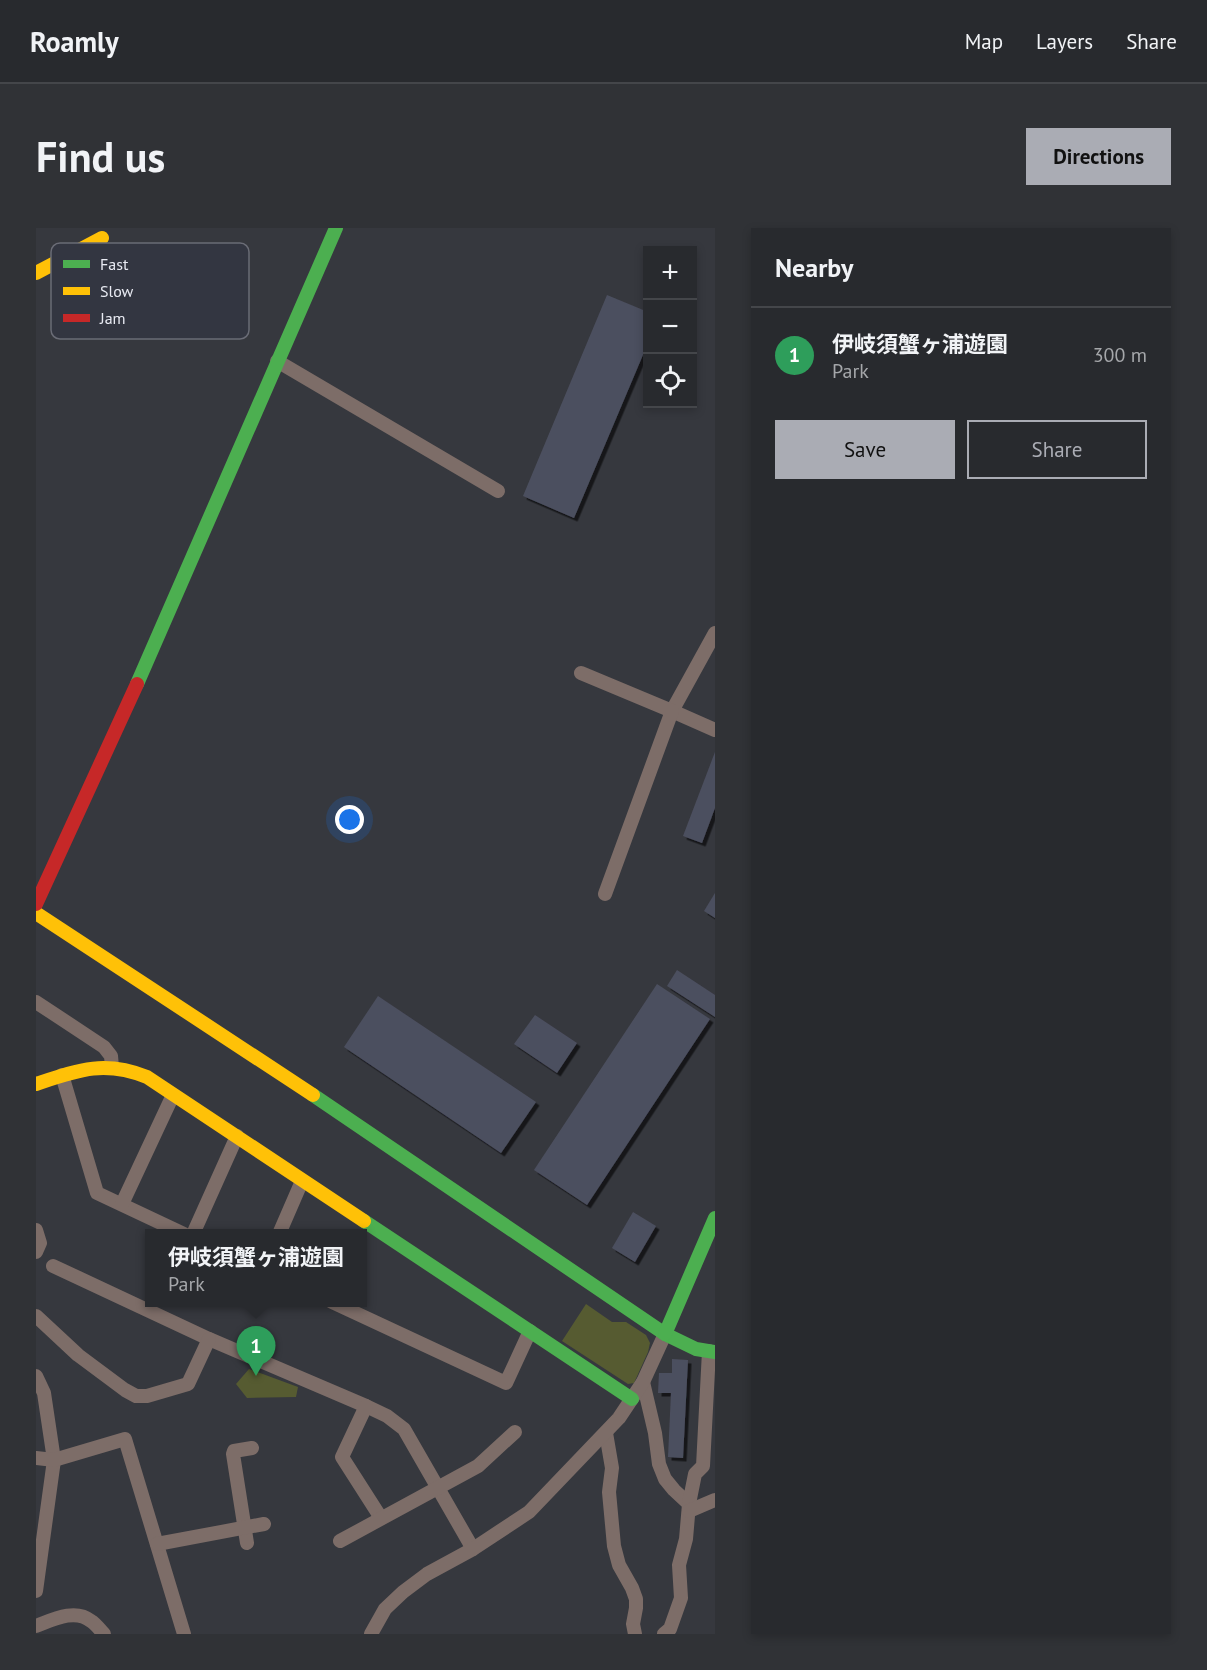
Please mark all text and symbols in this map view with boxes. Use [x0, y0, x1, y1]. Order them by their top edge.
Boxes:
text: Roamly [30, 23, 119, 60]
text: Map [965, 28, 1003, 55]
text: Layers [1036, 28, 1093, 55]
text: Share [1126, 28, 1177, 55]
button: Directions [1026, 128, 1171, 185]
text: Find us [36, 129, 165, 184]
legend [51, 243, 249, 339]
map controls [643, 246, 697, 408]
button: + [643, 246, 697, 300]
text: Nearby [775, 251, 853, 284]
text: Fast [100, 254, 129, 274]
text: Slow [100, 281, 134, 301]
button: − [643, 300, 697, 354]
text: Jam [99, 308, 126, 328]
text: 伊岐須蟹ヶ浦遊園 [832, 330, 1008, 358]
text: 1 [789, 342, 800, 368]
text: 300 m [1093, 342, 1147, 368]
button: locate [643, 354, 697, 408]
text: Park [832, 358, 869, 384]
button: Save [775, 420, 955, 479]
button: Share [967, 420, 1147, 479]
your location [335, 805, 364, 834]
popup [145, 1229, 367, 1307]
text: 伊岐須蟹ヶ浦遊園 [168, 1243, 344, 1271]
text: Park [168, 1271, 205, 1297]
pin: 1 [236, 1326, 276, 1376]

